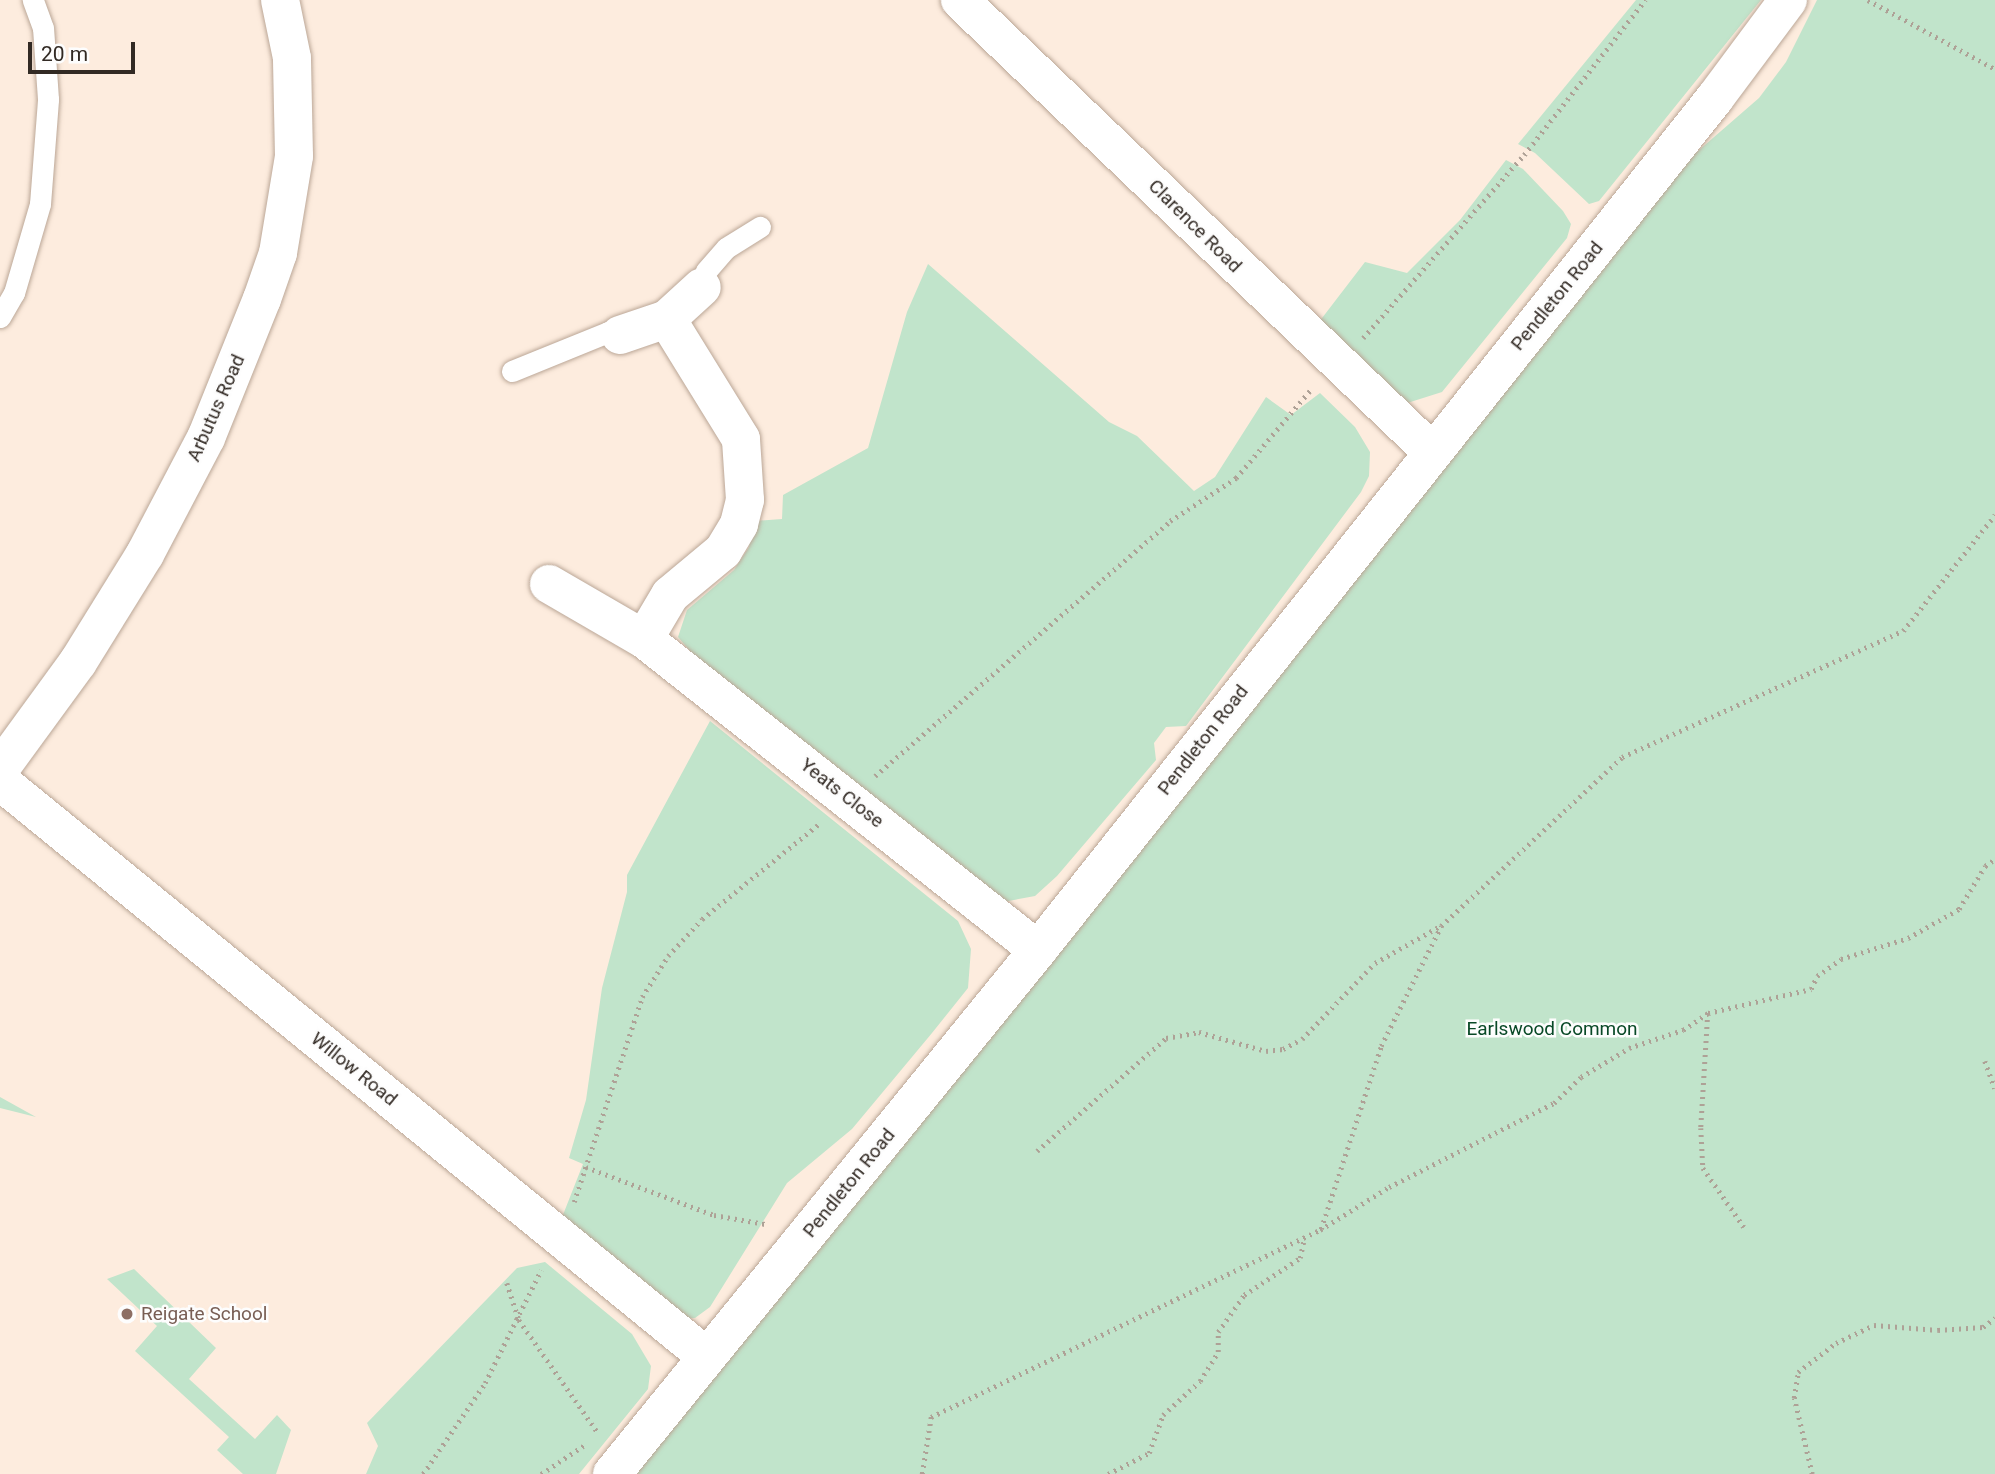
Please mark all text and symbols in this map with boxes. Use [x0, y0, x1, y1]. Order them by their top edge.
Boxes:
scale bar [32, 28, 138, 72]
text: 20 m [41, 42, 88, 66]
street label: Clarence Road [1144, 175, 1246, 277]
street label: Pendleton Road [1506, 237, 1608, 355]
street label: Arbutus Road [182, 351, 250, 465]
street label: Pendleton Road [1153, 680, 1253, 800]
street label: Yeats Close [796, 753, 888, 833]
park label: Earlswood Common [1466, 1018, 1638, 1040]
street label: Willow Road [306, 1027, 402, 1111]
street label: Pendleton Road [798, 1124, 900, 1242]
place label: Reigate School [141, 1303, 267, 1325]
marker: Reigate School [119, 1306, 135, 1322]

